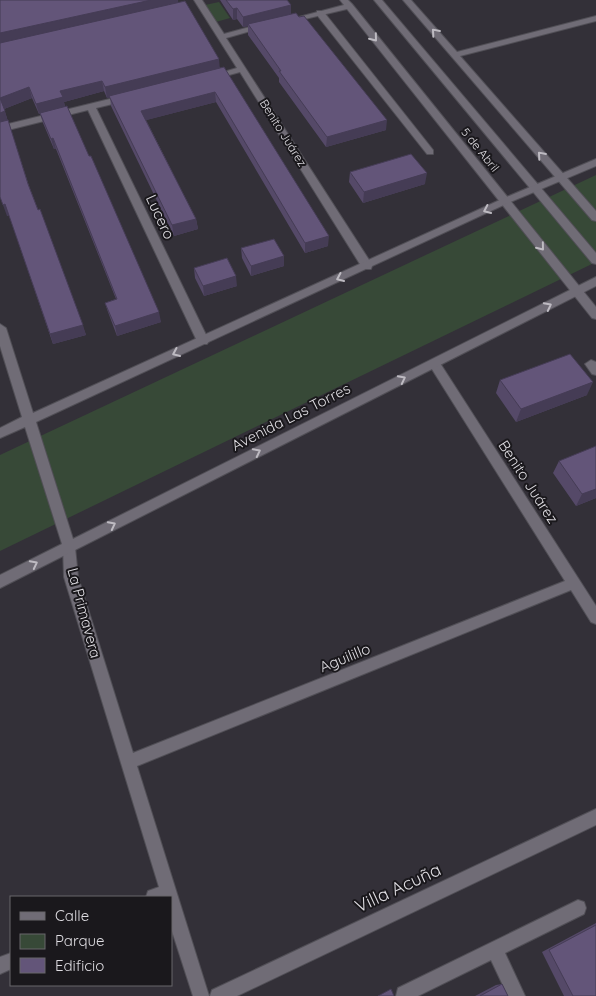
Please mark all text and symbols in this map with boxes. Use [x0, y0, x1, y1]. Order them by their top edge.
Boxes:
one-way arrow [432, 29, 440, 38]
one-way arrow [369, 32, 377, 41]
street label: Benito Juárez [257, 96, 310, 169]
street label: 5 de Abril [458, 125, 503, 175]
one-way arrow [538, 151, 547, 160]
street label: Lucero [142, 191, 179, 242]
one-way arrow [483, 203, 492, 214]
one-way arrow [536, 241, 544, 250]
one-way arrow [336, 272, 345, 283]
one-way arrow [542, 302, 551, 312]
one-way arrow [172, 346, 181, 357]
one-way arrow [397, 375, 406, 385]
street label: Avenida Las Torres [228, 378, 353, 455]
street label: Benito Juárez [494, 436, 562, 527]
one-way arrow [252, 448, 261, 458]
one-way arrow [107, 521, 116, 531]
one-way arrow [29, 560, 38, 570]
street label: La Primavera [63, 566, 106, 660]
street label: Aguilillo [317, 639, 373, 676]
street label: Villa Acuña [351, 858, 445, 918]
legend [10, 896, 172, 986]
text: Calle [55, 906, 89, 925]
text: Parque [55, 931, 105, 950]
text: Edificio [55, 956, 104, 975]

